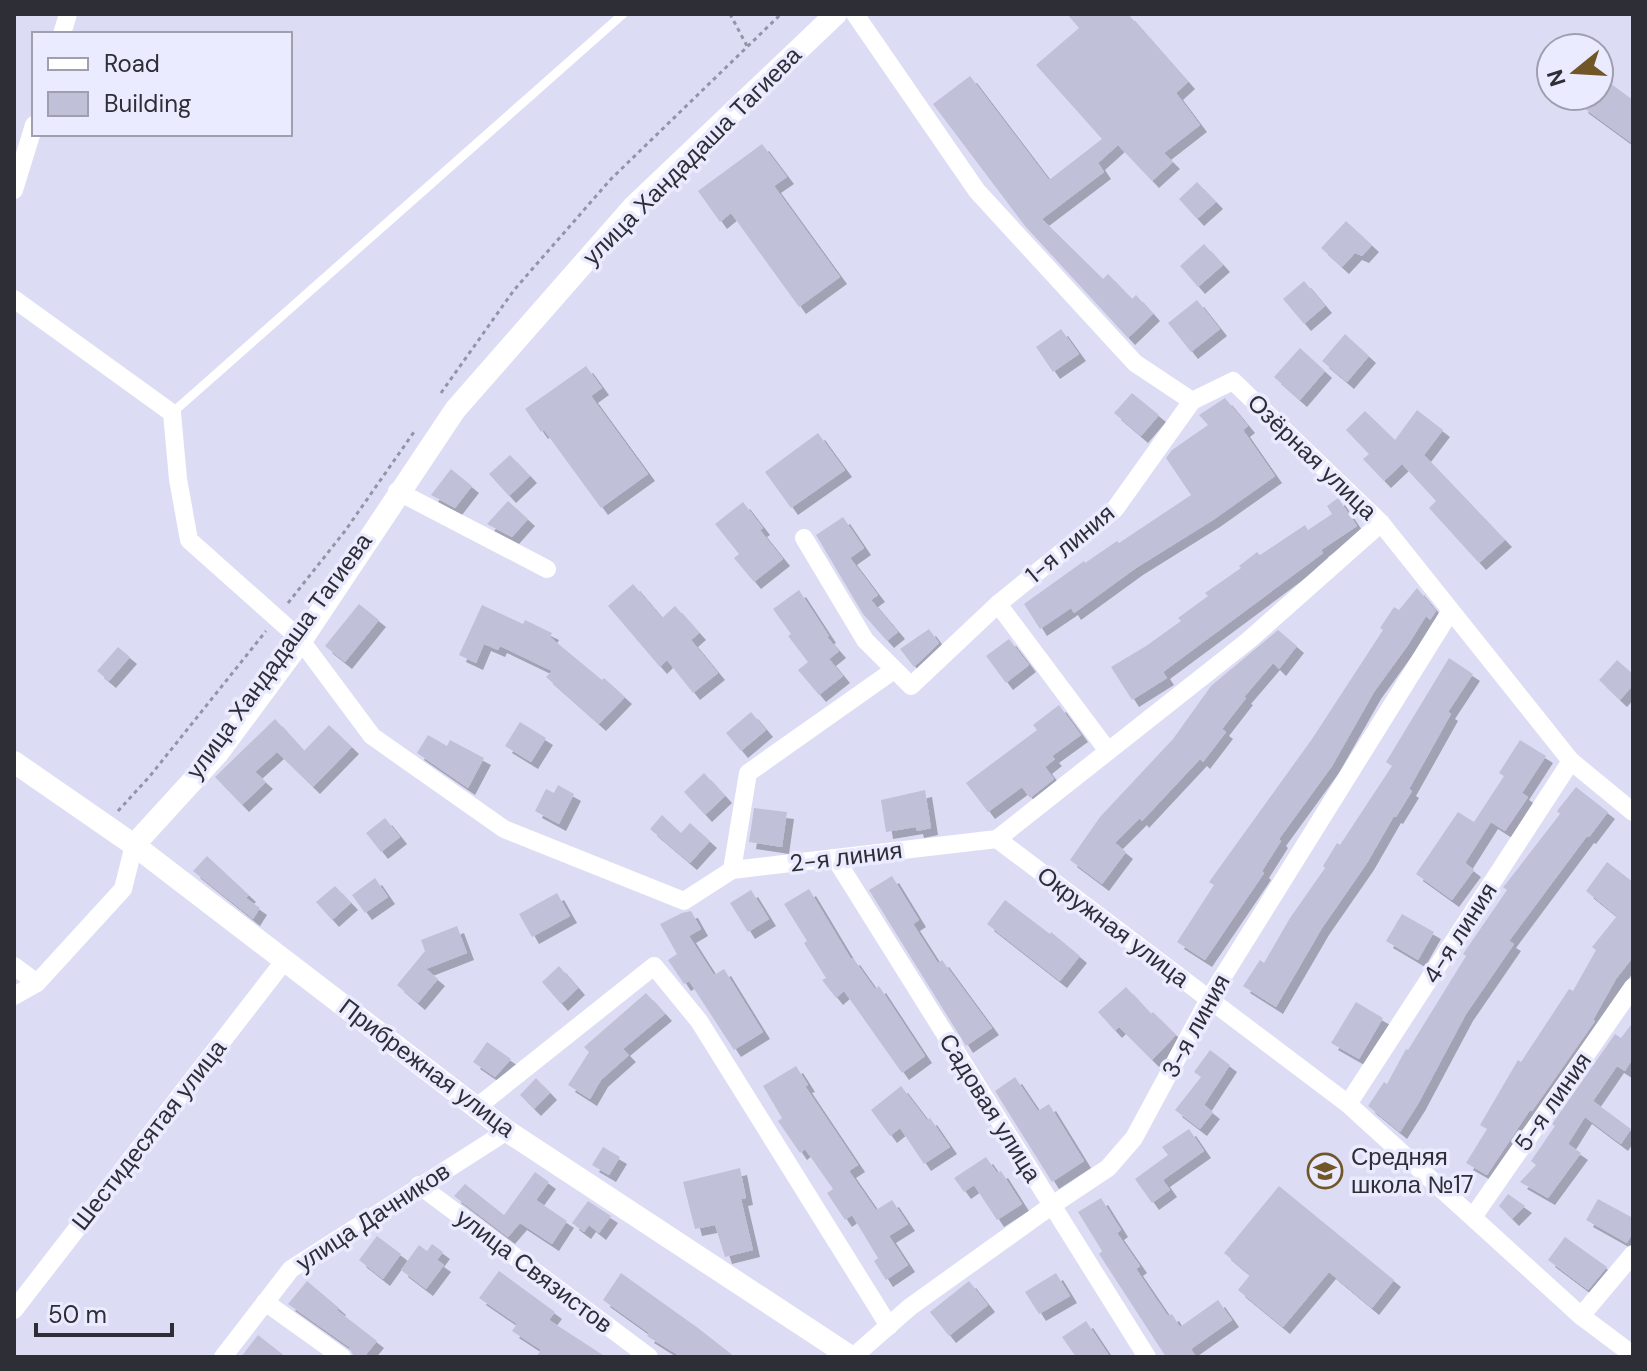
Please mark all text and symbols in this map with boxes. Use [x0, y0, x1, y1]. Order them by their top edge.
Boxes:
legend [32, 32, 292, 136]
north arrow [1535, 32, 1615, 112]
street label: улица Хандадаша Тагиева [576, 39, 808, 272]
text: Road [104, 48, 160, 79]
text: N [1540, 66, 1573, 90]
text: Building [104, 88, 191, 119]
street label: Озёрная улица [1241, 387, 1384, 527]
street label: 1-я линия [1019, 497, 1121, 590]
street label: улица Хандадаша Тагиева [179, 526, 379, 785]
street label: 2-я линия [788, 834, 904, 879]
street label: Окружная улица [1031, 859, 1196, 994]
street label: 4-я линия [1416, 876, 1504, 989]
street label: 3-я линия [1154, 969, 1237, 1083]
street label: Прибрежная улица [333, 991, 522, 1144]
street label: Садовая улица [932, 1028, 1049, 1188]
street label: Шестидесятая улица [65, 1033, 233, 1236]
street label: 5-я линия [1507, 1046, 1598, 1157]
place label: Средняя школа №17 [1351, 1141, 1474, 1200]
school or university icon: Средняя школа №17 [1306, 1152, 1344, 1190]
street label: улица Дачников [290, 1155, 456, 1278]
street label: улица Связистов [450, 1202, 619, 1340]
scale bar [36, 1287, 172, 1337]
text: 50 m [48, 1299, 107, 1330]

